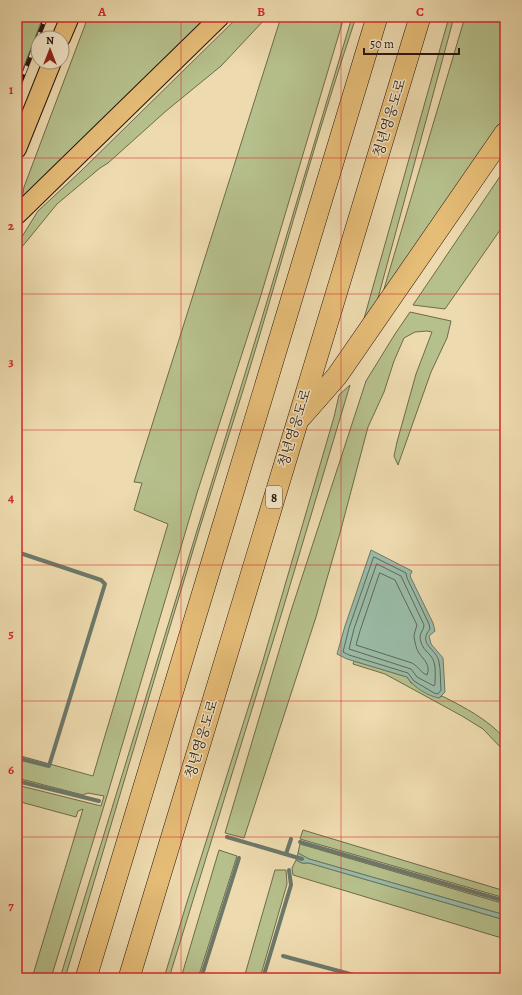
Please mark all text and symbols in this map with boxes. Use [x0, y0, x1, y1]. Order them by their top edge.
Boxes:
text: A [97, 3, 107, 20]
text: B [257, 3, 265, 20]
text: C [416, 3, 424, 20]
north arrow [30, 30, 70, 70]
scale bar [364, 30, 459, 56]
text: N [46, 33, 54, 48]
text: 50 m [370, 36, 394, 52]
street label: 청년영웅도로 [369, 76, 411, 160]
text: 1 [9, 81, 14, 98]
text: 2 [8, 217, 15, 234]
text: 3 [8, 353, 14, 370]
street label: 청년영웅도로 [274, 386, 316, 470]
road number: 8 [266, 486, 282, 508]
text: 4 [8, 489, 14, 506]
text: 5 [8, 625, 14, 642]
street label: 청년영웅도로 [181, 697, 223, 781]
text: 6 [8, 761, 14, 778]
text: 7 [8, 897, 14, 914]

